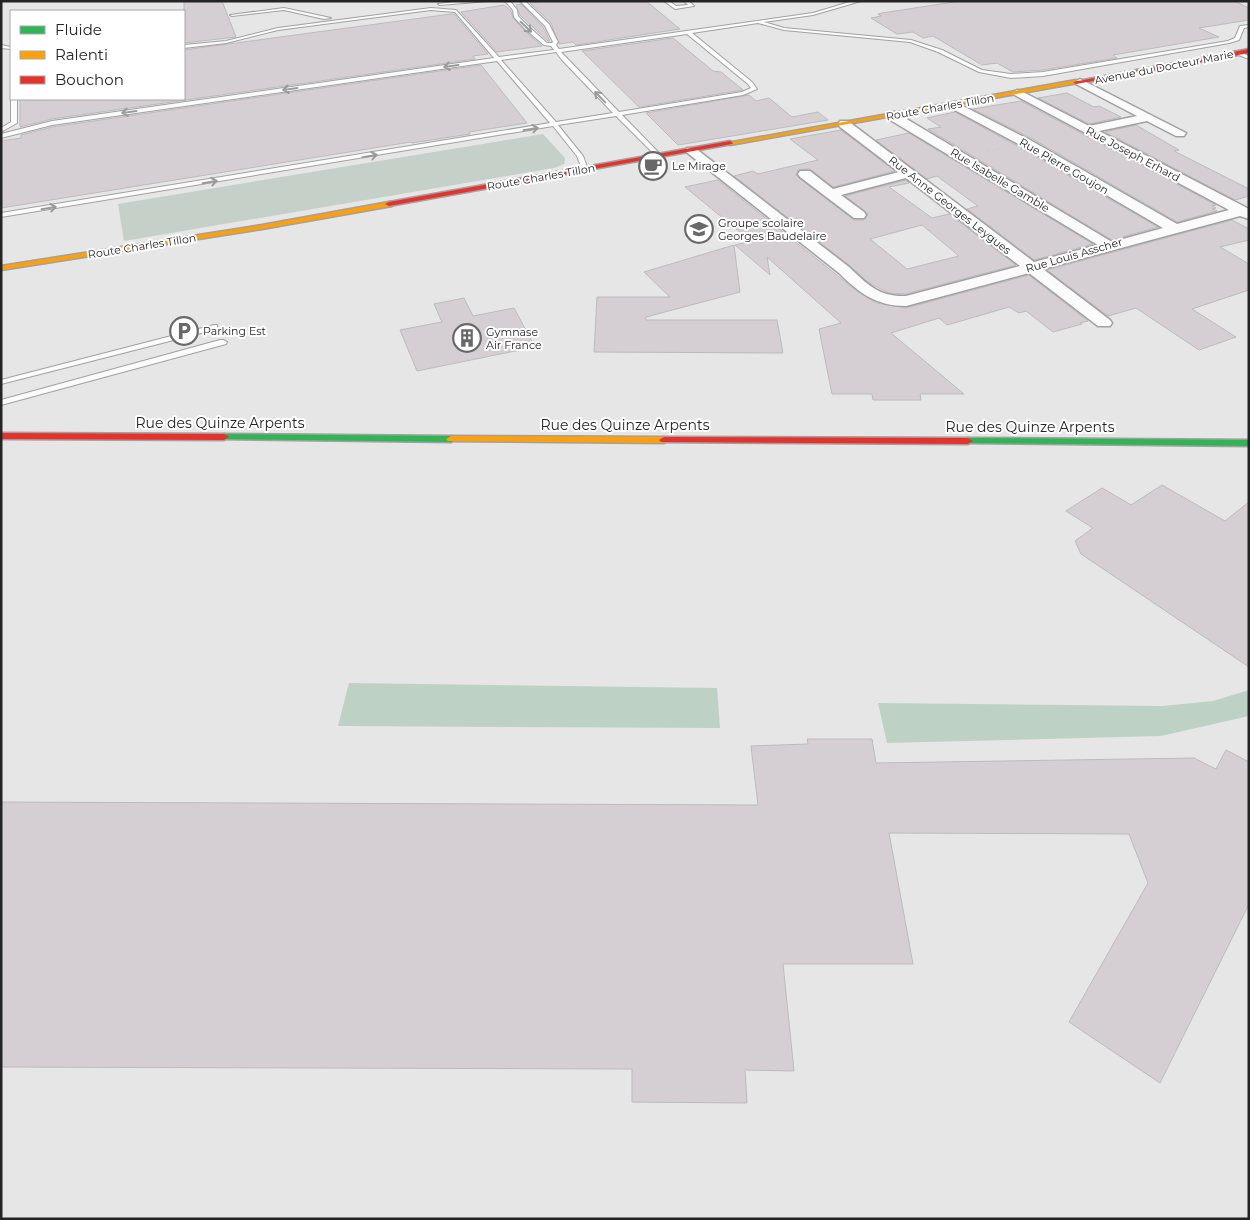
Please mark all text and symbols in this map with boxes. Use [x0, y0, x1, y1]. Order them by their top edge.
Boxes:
legend [10, 10, 185, 100]
text: Fluide [55, 20, 102, 39]
one-way arrow [520, 21, 532, 33]
text: Ralenti [55, 45, 108, 64]
street label: Avenue du Docteur Marie [1094, 47, 1235, 87]
one-way arrow [443, 61, 459, 71]
text: Bouchon [55, 70, 124, 89]
one-way arrow [282, 85, 298, 95]
one-way arrow [594, 91, 606, 103]
street label: Route Charles Tillon [885, 91, 995, 123]
one-way arrow [121, 108, 137, 118]
street label: Rue Joseph Erhard [1084, 123, 1182, 185]
one-way arrow [522, 124, 538, 134]
street label: Rue Pierre Goujon [1017, 135, 1111, 197]
street label: Rue Isabelle Gamble [948, 145, 1052, 215]
one-way arrow [362, 150, 378, 160]
cafe icon: Le Mirage [638, 151, 668, 181]
street label: Rue Anne Georges Leygues [886, 153, 1015, 258]
place label: Le Mirage [672, 159, 726, 173]
street label: Route Charles Tillon [486, 161, 596, 193]
one-way arrow [201, 176, 217, 186]
one-way arrow [41, 202, 57, 212]
school or university icon: Groupe scolaire Georges Baudelaire [684, 214, 714, 244]
place label: Groupe scolaire Georges Baudelaire [718, 216, 827, 243]
street label: Route Charles Tillon [87, 231, 197, 261]
street label: Rue Louis Asscher [1024, 234, 1124, 276]
parking icon: Parking Est [169, 316, 199, 346]
building icon: Gymnase Air France [452, 323, 482, 353]
place label: Parking Est [203, 324, 267, 338]
place label: Gymnase Air France [486, 325, 542, 352]
street label: Rue des Quinze Arpents [135, 414, 305, 432]
street label: Rue des Quinze Arpents [540, 416, 710, 434]
street label: Rue des Quinze Arpents [945, 418, 1115, 436]

